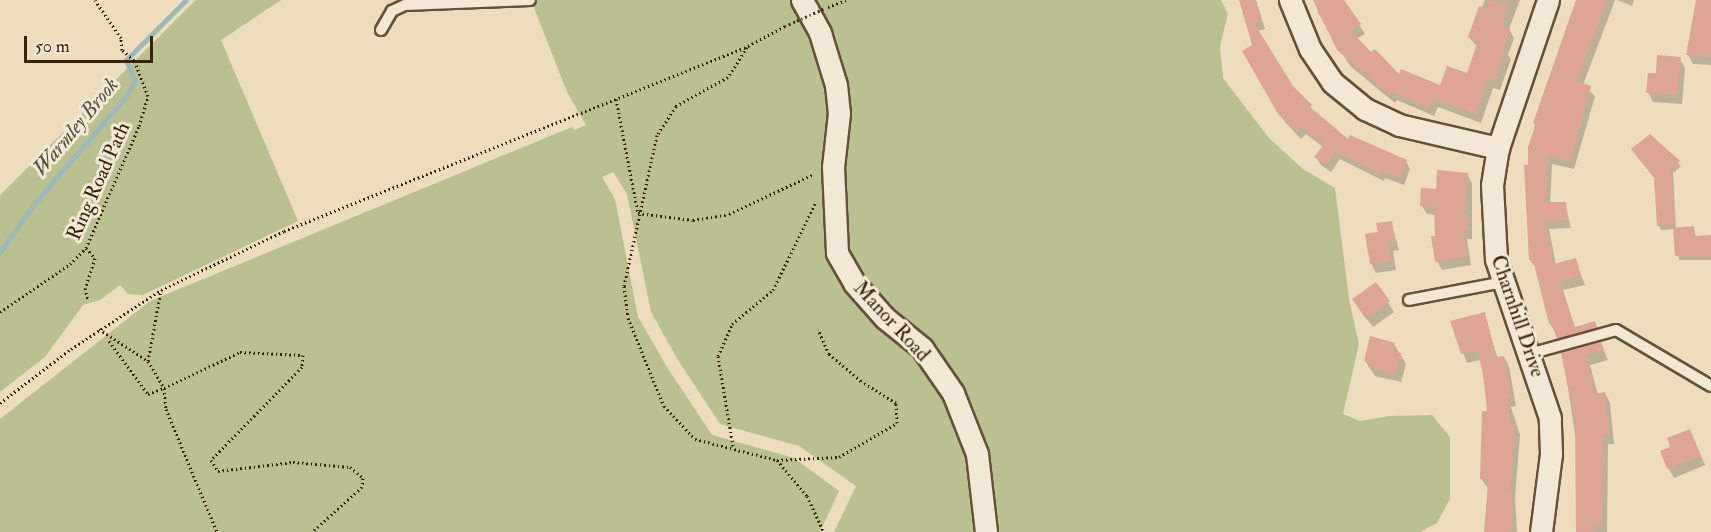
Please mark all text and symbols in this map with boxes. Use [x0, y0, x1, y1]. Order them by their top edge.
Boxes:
scale bar [27, 24, 156, 62]
text: 50 m [35, 35, 70, 58]
water label: Warmley Brook [28, 73, 124, 181]
street label: Ring Road Path [61, 118, 135, 244]
street label: Charnhill Drive [1486, 252, 1550, 380]
street label: Manor Road [849, 276, 935, 366]

